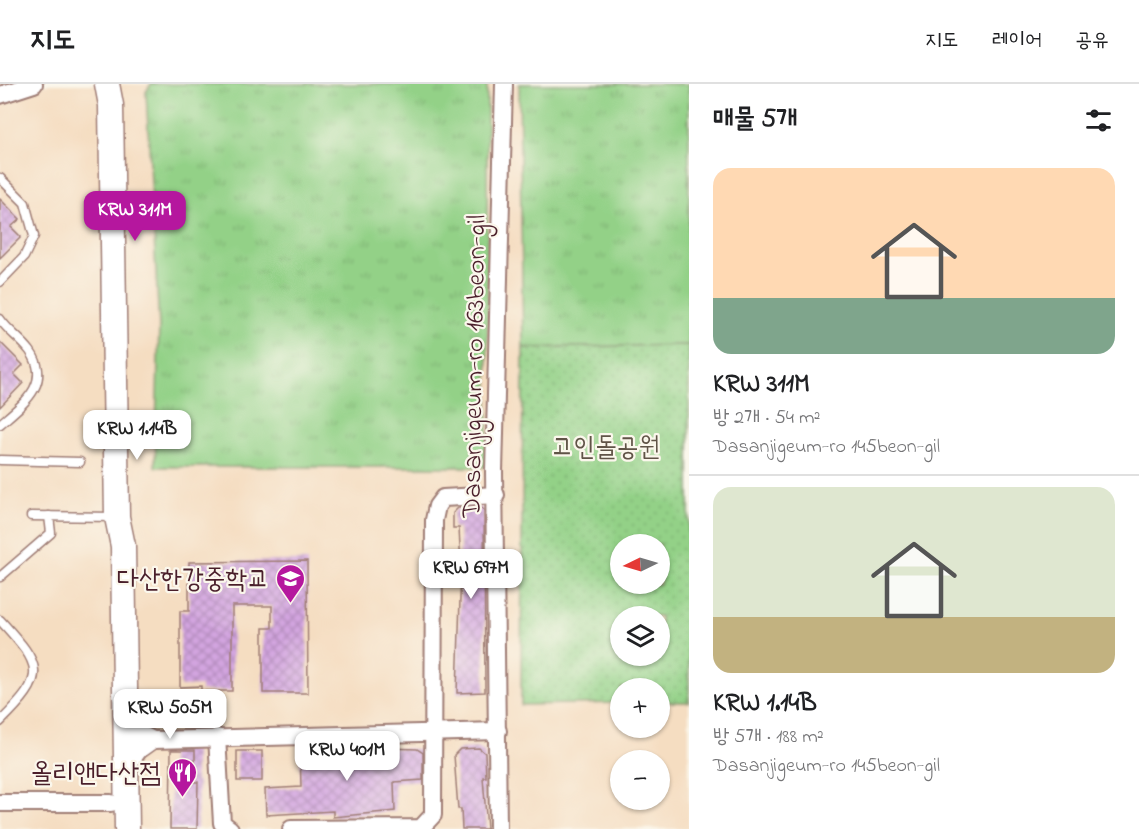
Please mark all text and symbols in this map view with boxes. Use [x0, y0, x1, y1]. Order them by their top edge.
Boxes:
text: 지도 [30, 21, 75, 62]
text: 지도 [925, 26, 959, 56]
text: 레이어 [992, 26, 1042, 56]
text: 공유 [1075, 26, 1109, 56]
text: 매물 5개 [713, 101, 797, 139]
icon: filters [1082, 104, 1115, 137]
pin: KRW 311M [73, 191, 197, 242]
text: KRW 311M [98, 196, 172, 225]
icon: home [860, 207, 968, 315]
street label: Dasanjigeum-ro 163beon-gil [453, 214, 498, 519]
text: KRW 311M [713, 366, 810, 404]
text: 방 2개 · 54 m² [713, 404, 821, 433]
pin: KRW 1.14B [68, 410, 206, 461]
text: KRW 1.14B [97, 415, 177, 444]
park label: 고인돌공원 [552, 429, 660, 468]
text: Dasanjigeum-ro 145beon-gil [713, 433, 940, 462]
icon: home [860, 526, 968, 634]
north arrow [610, 534, 670, 594]
map controls [610, 534, 670, 810]
pin: KRW 697M [409, 549, 533, 600]
text: KRW 697M [433, 554, 509, 583]
place label: 다산한강중학교 [117, 561, 269, 600]
school or university icon: 다산한강중학교 [274, 562, 306, 604]
button: layers [610, 606, 670, 666]
button: + [610, 678, 670, 738]
text: KRW 1.14B [713, 685, 817, 723]
pin: KRW 505M [108, 689, 232, 740]
text: KRW 505M [128, 694, 212, 723]
text: 방 5개 · 188 m² [713, 723, 824, 752]
pin: KRW 401M [285, 731, 409, 782]
text: KRW 401M [309, 736, 385, 765]
button: − [610, 750, 670, 810]
text: Dasanjigeum-ro 145beon-gil [713, 752, 940, 781]
place label: 올리앤다산점 [31, 755, 161, 794]
restaurant icon: 올리앤다산점 [166, 756, 198, 798]

